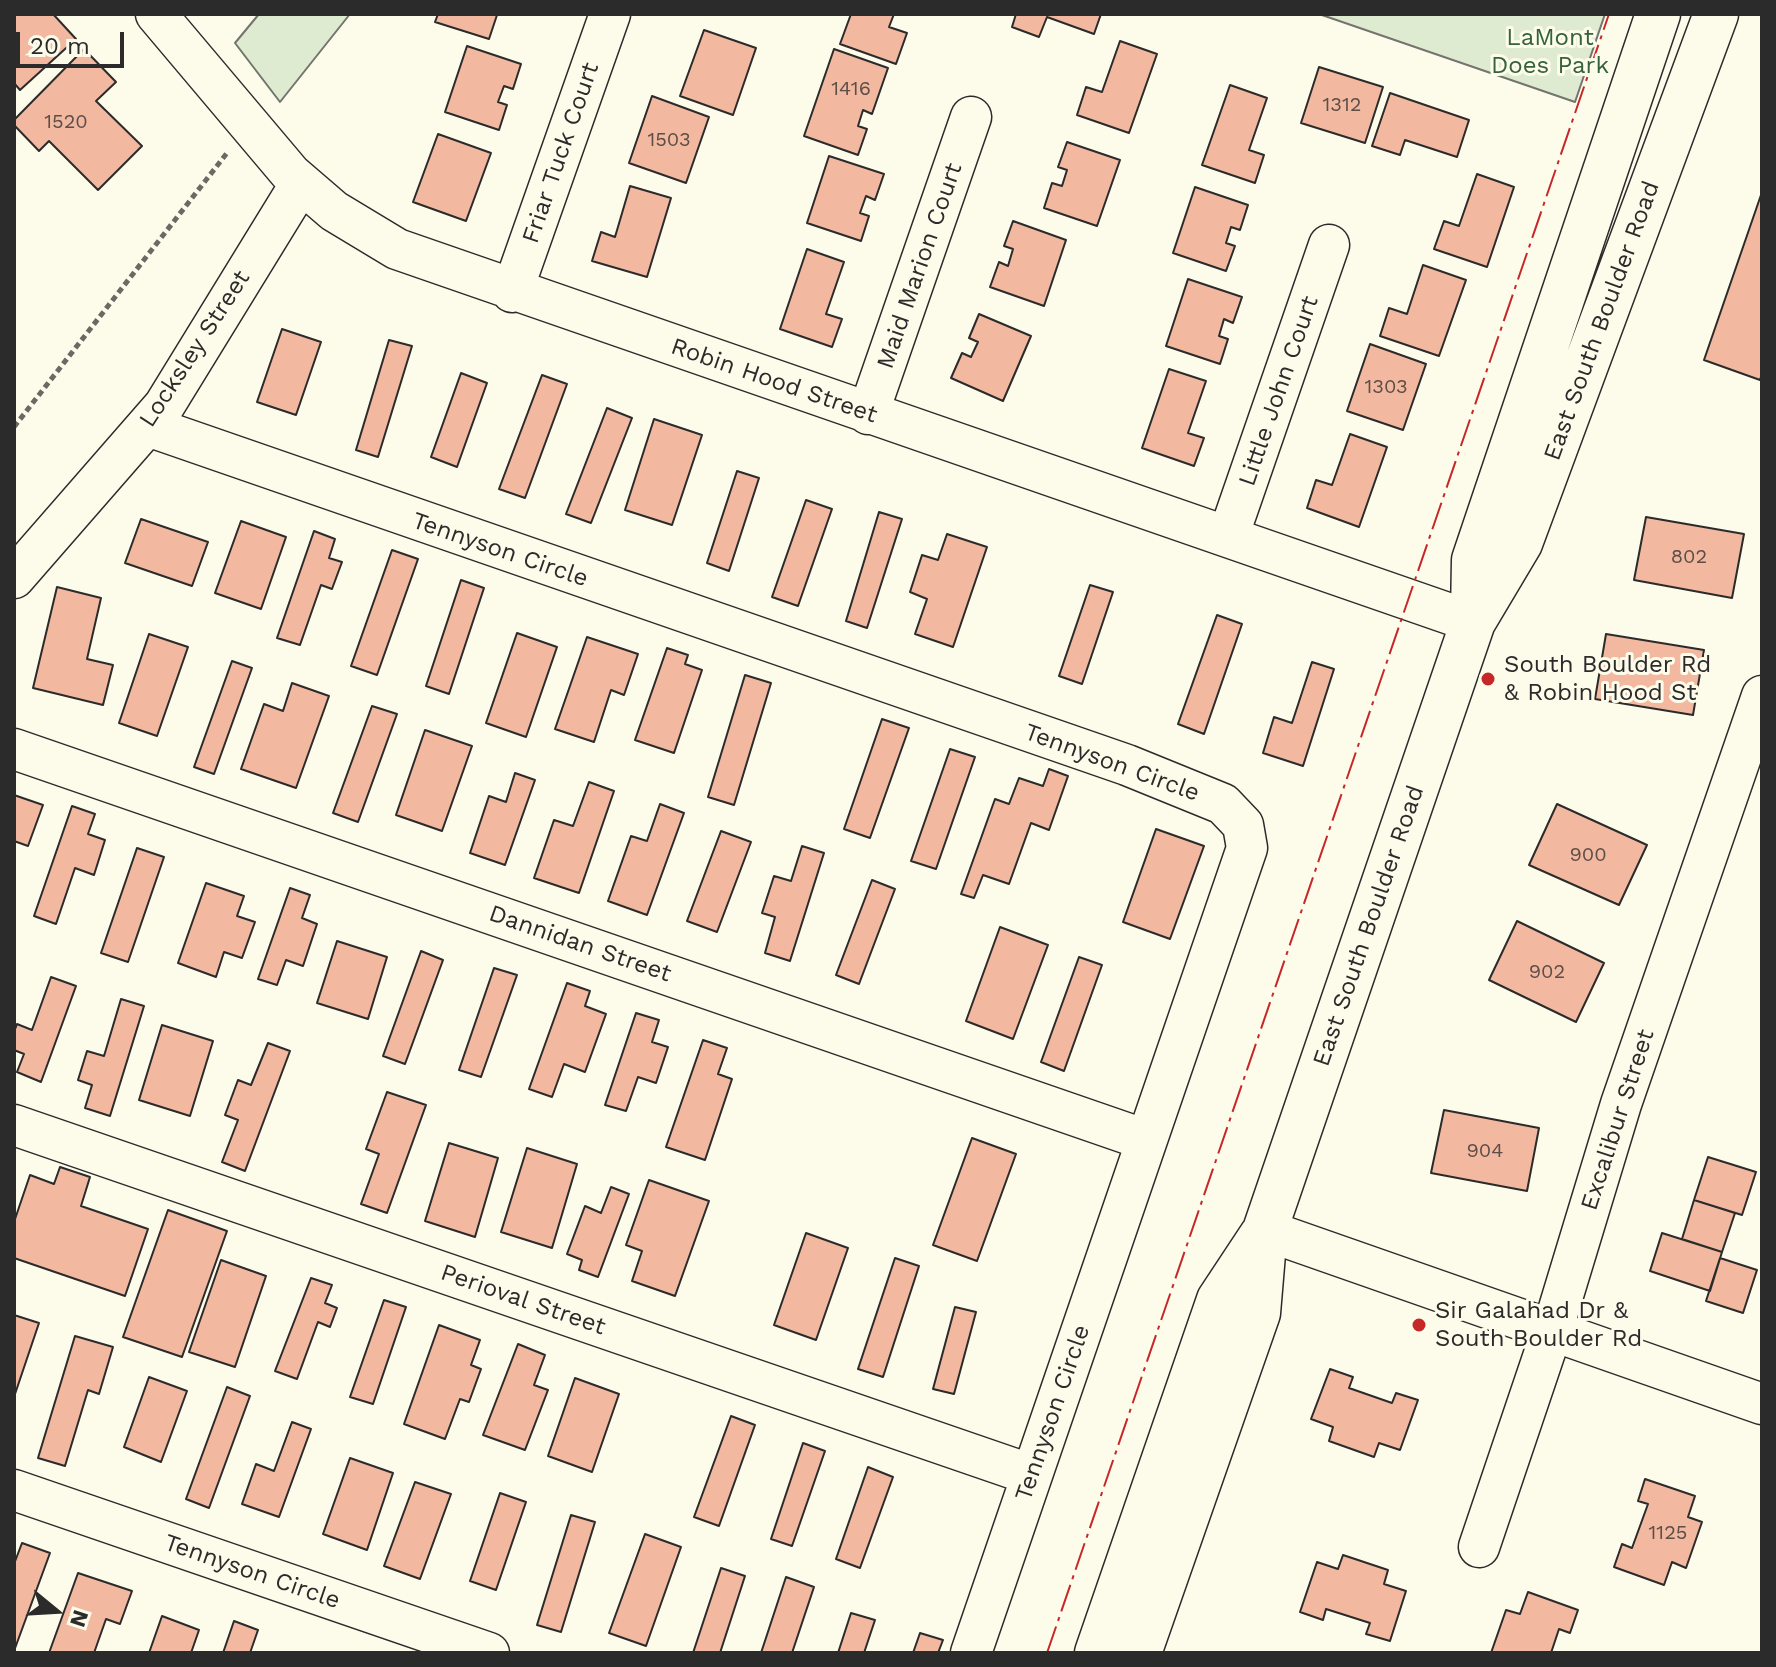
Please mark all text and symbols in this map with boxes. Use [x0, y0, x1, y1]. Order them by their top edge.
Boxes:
scale bar [20, 16, 128, 66]
park label: LaMont Does Park [1491, 24, 1609, 80]
text: 20 m [30, 32, 90, 60]
street label: Friar Tuck Court [517, 59, 605, 247]
house number: 1416 [831, 77, 871, 101]
house number: 1312 [1323, 93, 1361, 117]
house number: 1520 [44, 110, 88, 134]
house number: 1503 [647, 128, 691, 152]
street label: Maid Marion Court [871, 159, 969, 373]
street label: East South Boulder Road [1538, 177, 1666, 465]
street label: Locksley Street [134, 265, 256, 433]
street label: Little John Court [1233, 292, 1325, 490]
street label: Robin Hood Street [667, 332, 881, 430]
house number: 1303 [1364, 375, 1408, 399]
street label: Tennyson Circle [408, 506, 592, 594]
house number: 802 [1671, 545, 1707, 569]
place label: South Boulder Rd & Robin Hood St [1504, 651, 1711, 707]
marker: South Boulder Rd & Robin Hood St [1479, 670, 1497, 688]
street label: Tennyson Circle [1021, 718, 1203, 808]
street label: East South Boulder Road [1307, 782, 1431, 1070]
house number: 900 [1569, 843, 1607, 867]
street label: Dannidan Street [485, 899, 675, 989]
house number: 902 [1529, 960, 1565, 984]
street label: Excalibur Street [1575, 1026, 1661, 1214]
house number: 904 [1467, 1139, 1503, 1163]
street label: Perioval Street [437, 1258, 609, 1342]
place label: Sir Galahad Dr & South Boulder Rd [1435, 1297, 1642, 1353]
marker: Sir Galahad Dr & South Boulder Rd [1410, 1316, 1428, 1334]
street label: Tennyson Circle [1009, 1321, 1097, 1505]
house number: 1125 [1649, 1521, 1687, 1545]
street label: Tennyson Circle [160, 1528, 344, 1616]
north arrow [16, 1571, 96, 1651]
text: N [65, 1607, 94, 1630]

